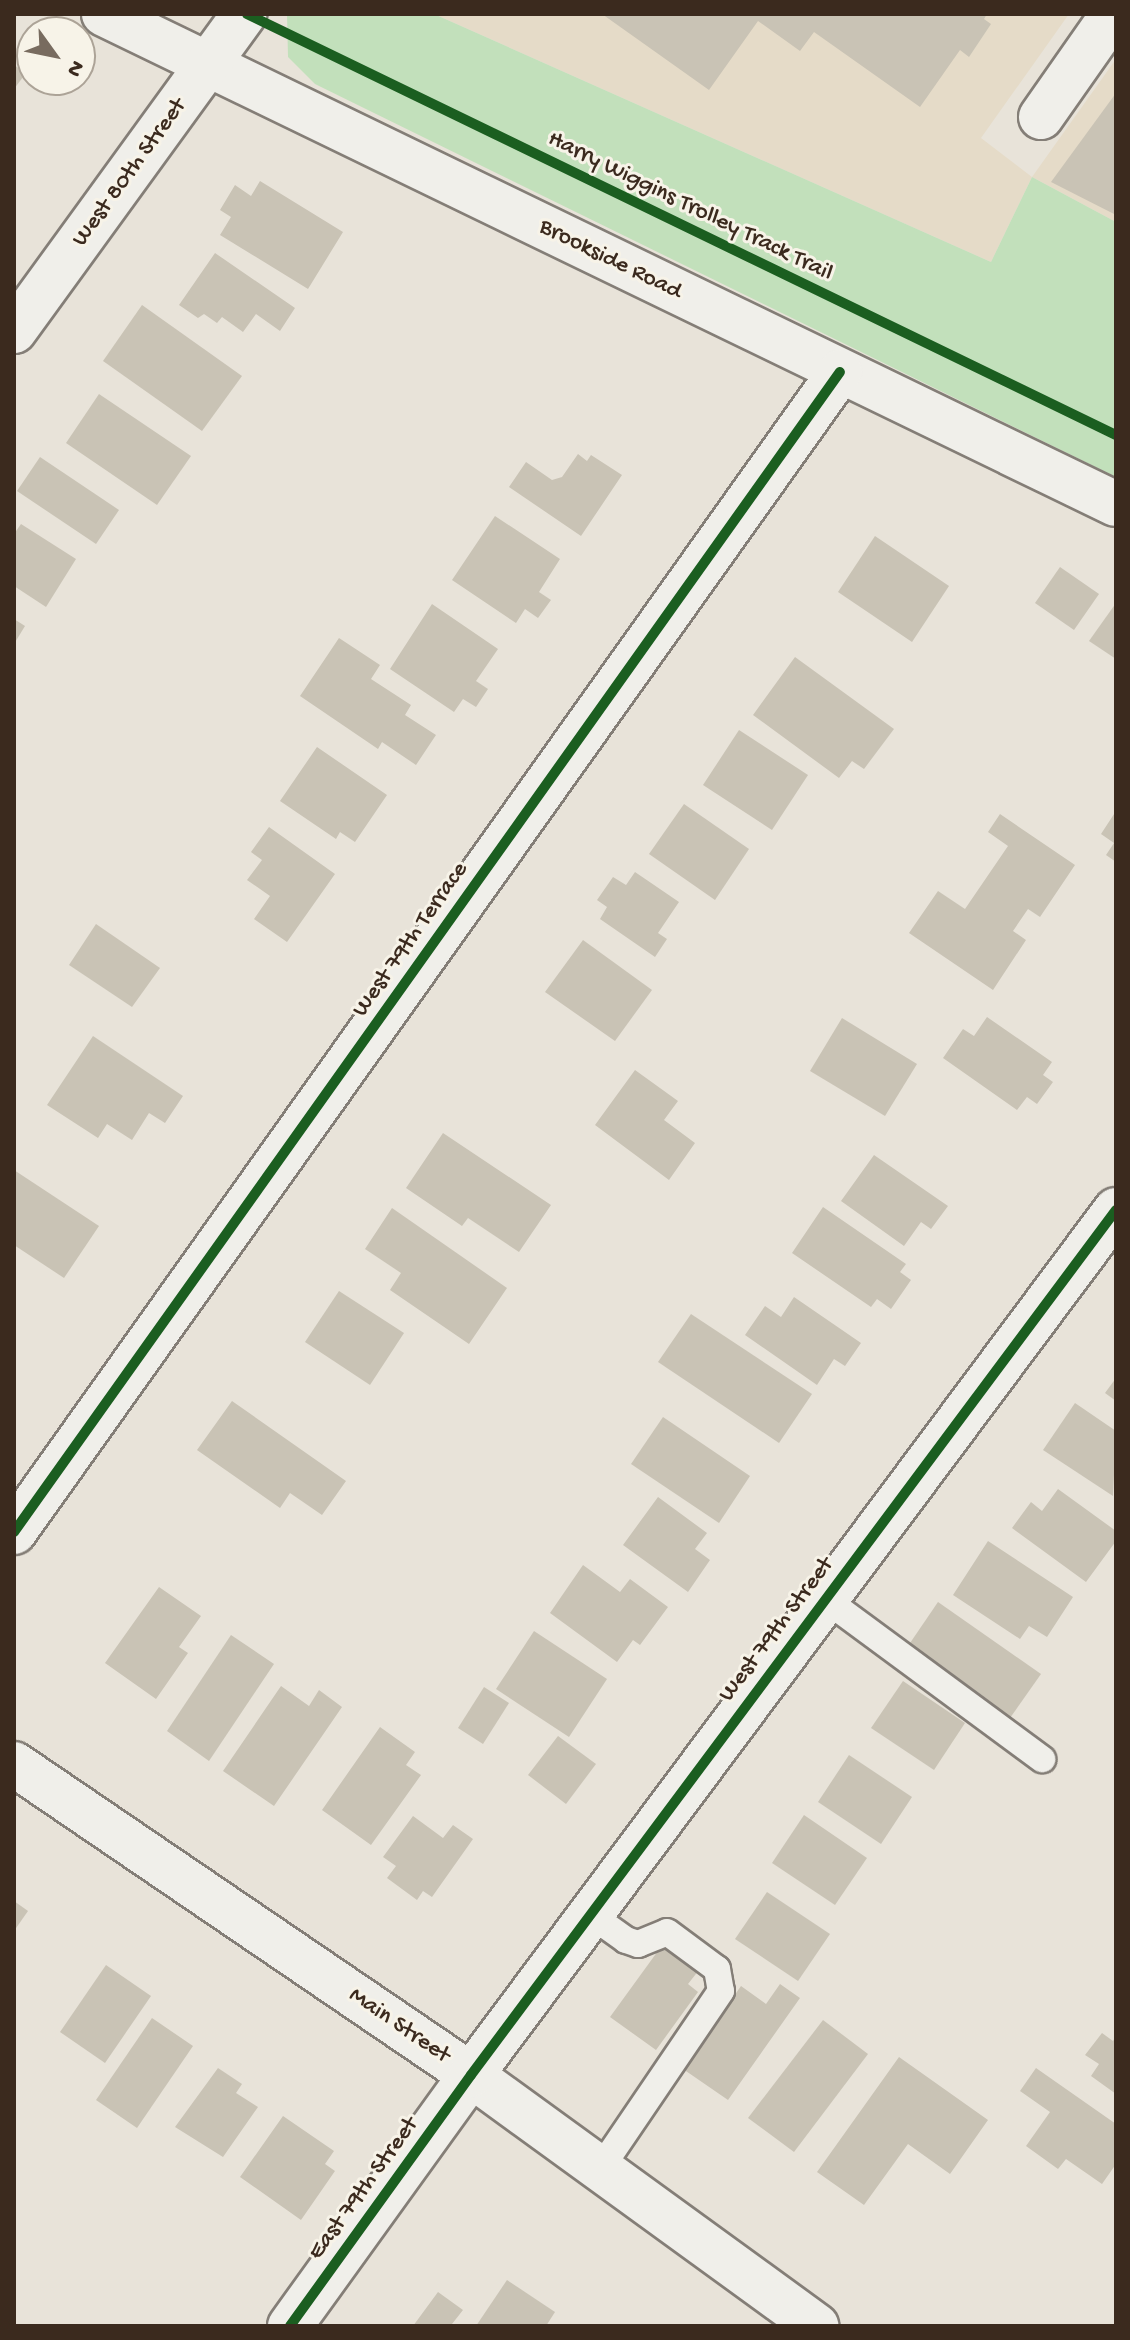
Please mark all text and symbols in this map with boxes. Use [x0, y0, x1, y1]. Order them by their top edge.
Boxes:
north arrow [16, 16, 96, 96]
text: N [60, 55, 89, 81]
street label: West 80th Street [67, 93, 193, 253]
street label: Harry Wiggins Trolley Track Trail [543, 125, 837, 289]
street label: Brookside Road [534, 213, 686, 307]
street label: West 79th Terrace [347, 857, 475, 1023]
street label: West 79th Street [713, 1552, 841, 1708]
street label: Main Street [343, 1982, 455, 2070]
street label: East 79th Street [303, 2112, 425, 2266]

